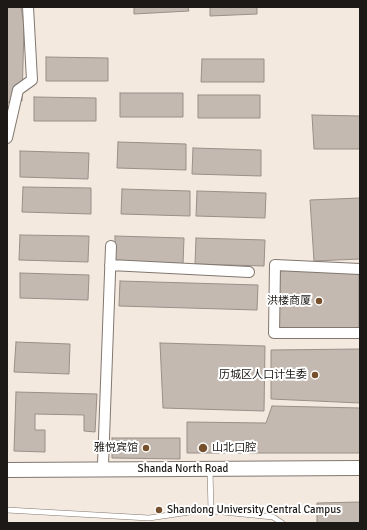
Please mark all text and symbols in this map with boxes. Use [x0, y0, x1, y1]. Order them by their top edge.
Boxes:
place label: 洪楼商厦 [267, 294, 311, 308]
marker: 洪楼商厦 [314, 296, 324, 306]
place label: 历城区人口计生委 [219, 368, 307, 382]
marker: 历城区人口计生委 [310, 370, 320, 380]
place label: 雅悦宾馆 [94, 441, 138, 455]
place label: 山北口腔 [212, 441, 256, 455]
marker: 山北口腔 [197, 442, 209, 454]
marker: 雅悦宾馆 [141, 443, 151, 453]
street label: Shanda North Road [138, 462, 228, 476]
place label: Shandong University Central Campus [167, 503, 341, 517]
marker: Shandong University Central Campus [154, 505, 164, 515]

